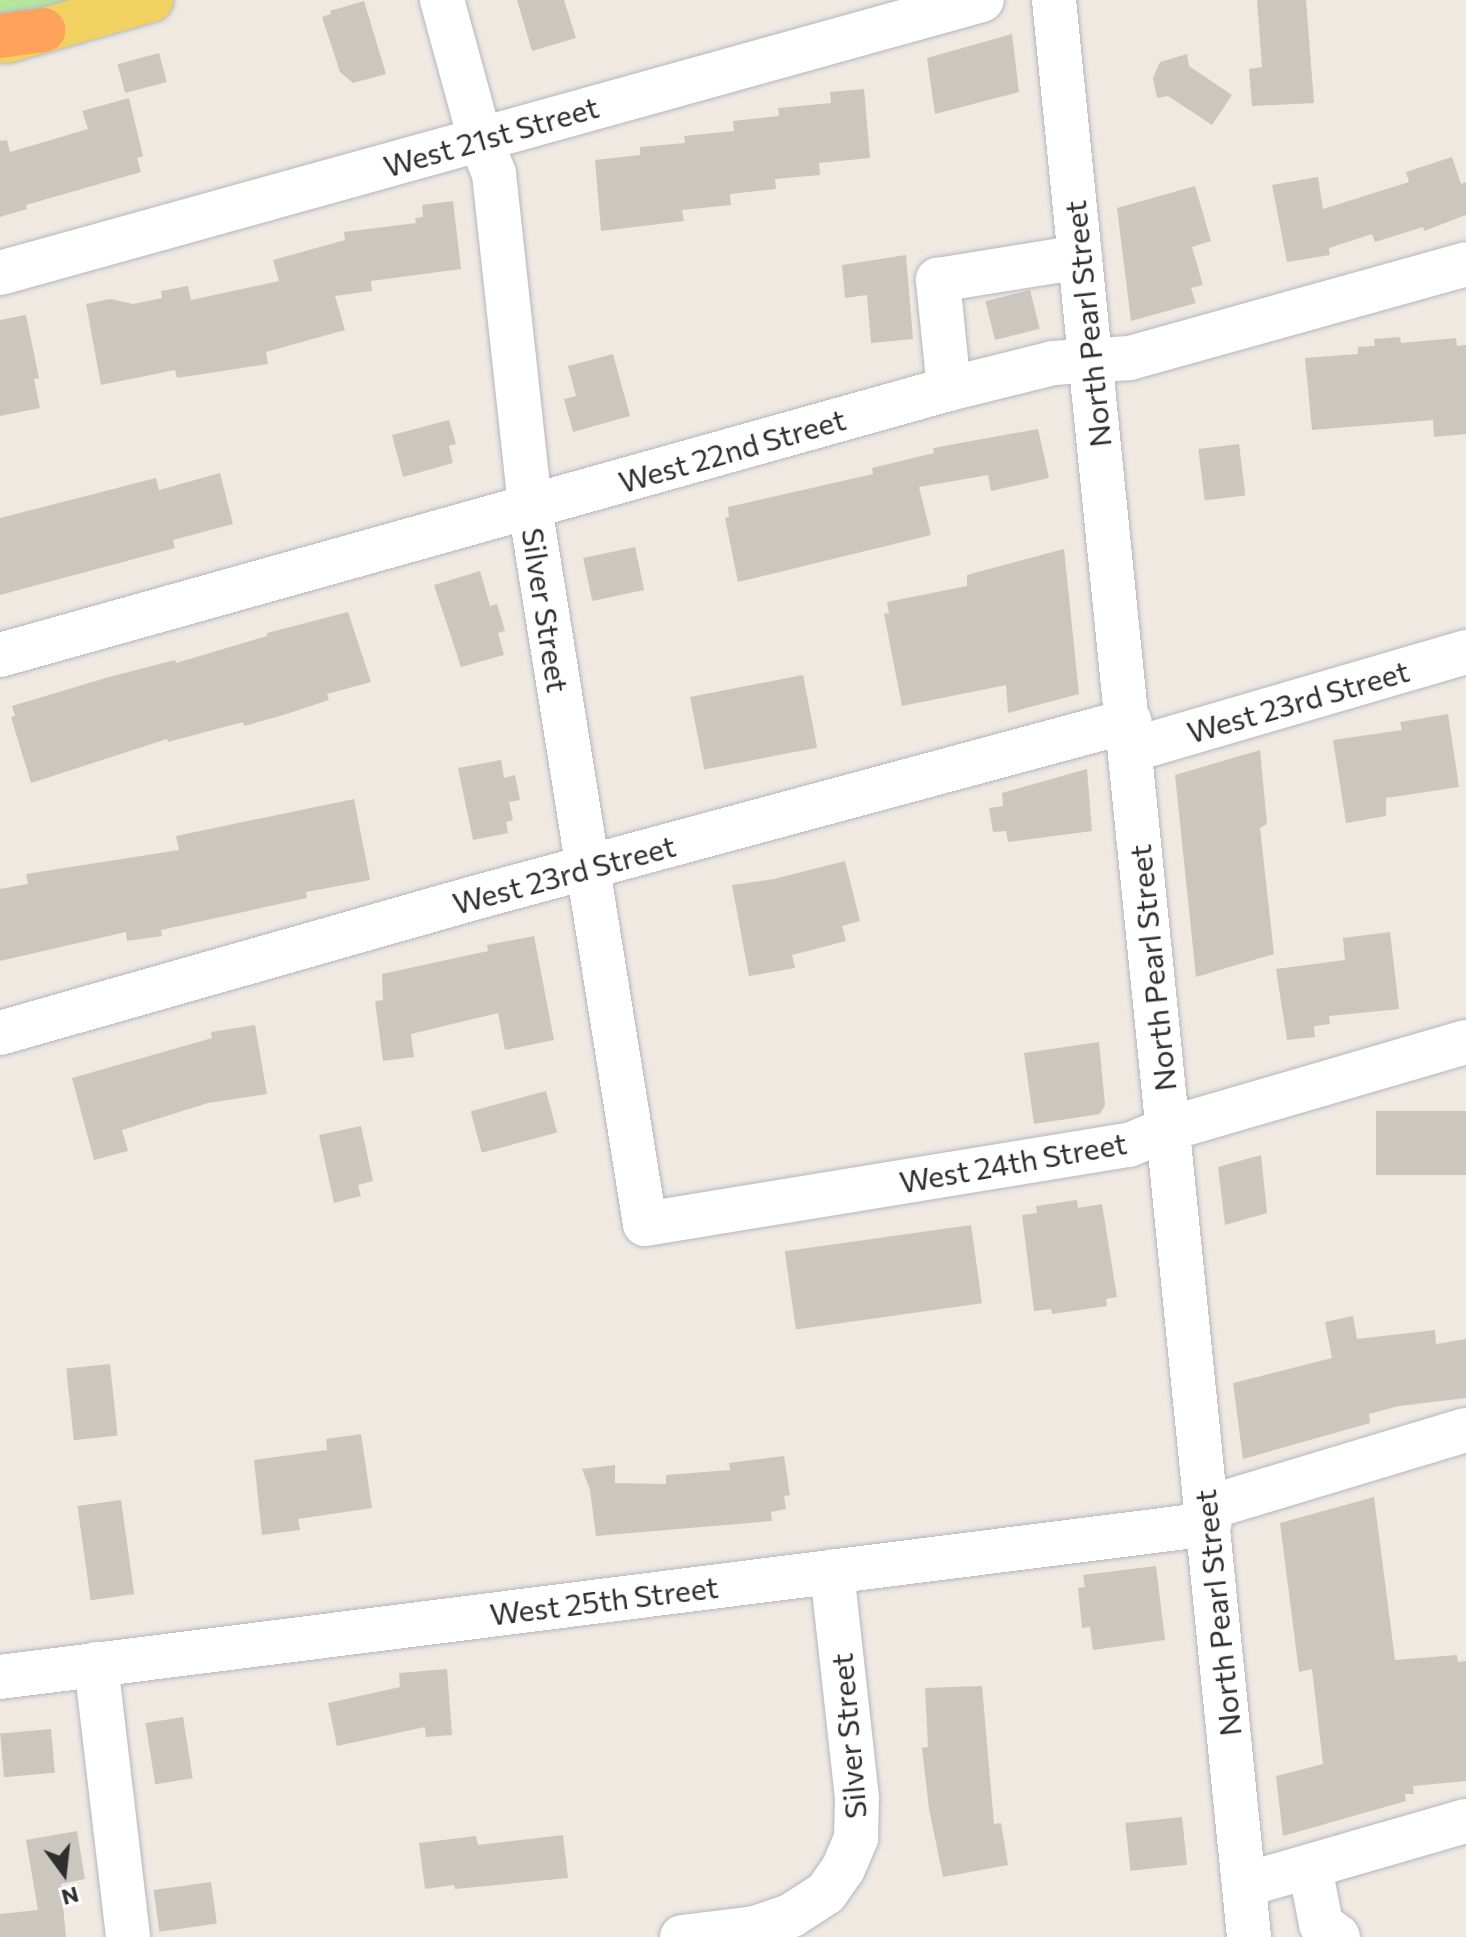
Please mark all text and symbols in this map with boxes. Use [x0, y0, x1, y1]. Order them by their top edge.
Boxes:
street label: West 21st Street [379, 88, 603, 184]
street label: North Pearl Street [1056, 199, 1118, 449]
street label: West 22nd Street [614, 400, 850, 500]
street label: Silver Street [515, 525, 577, 695]
street label: West 23rd Street [1183, 652, 1413, 750]
street label: West 23rd Street [449, 827, 679, 921]
street label: North Pearl Street [1121, 843, 1183, 1093]
street label: West 24th Street [897, 1124, 1129, 1200]
street label: North Pearl Street [1186, 1488, 1248, 1738]
street label: West 25th Street [488, 1568, 720, 1632]
street label: Silver Street [823, 1652, 873, 1820]
north arrow [24, 1833, 104, 1913]
text: N [59, 1881, 82, 1912]

